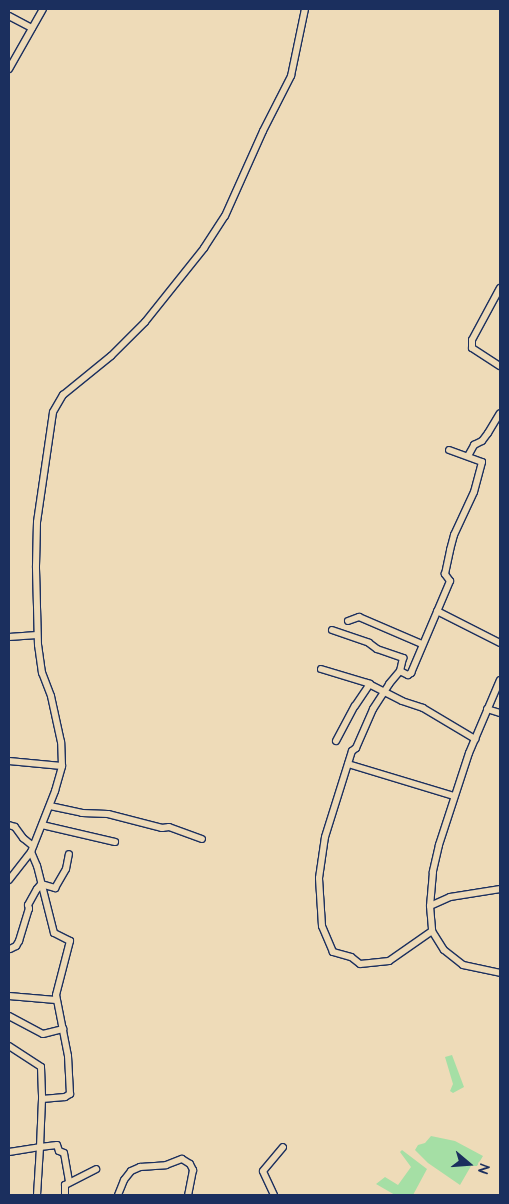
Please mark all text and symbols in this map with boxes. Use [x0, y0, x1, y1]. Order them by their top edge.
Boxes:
north arrow [444, 1139, 494, 1189]
text: N [472, 1161, 494, 1176]

